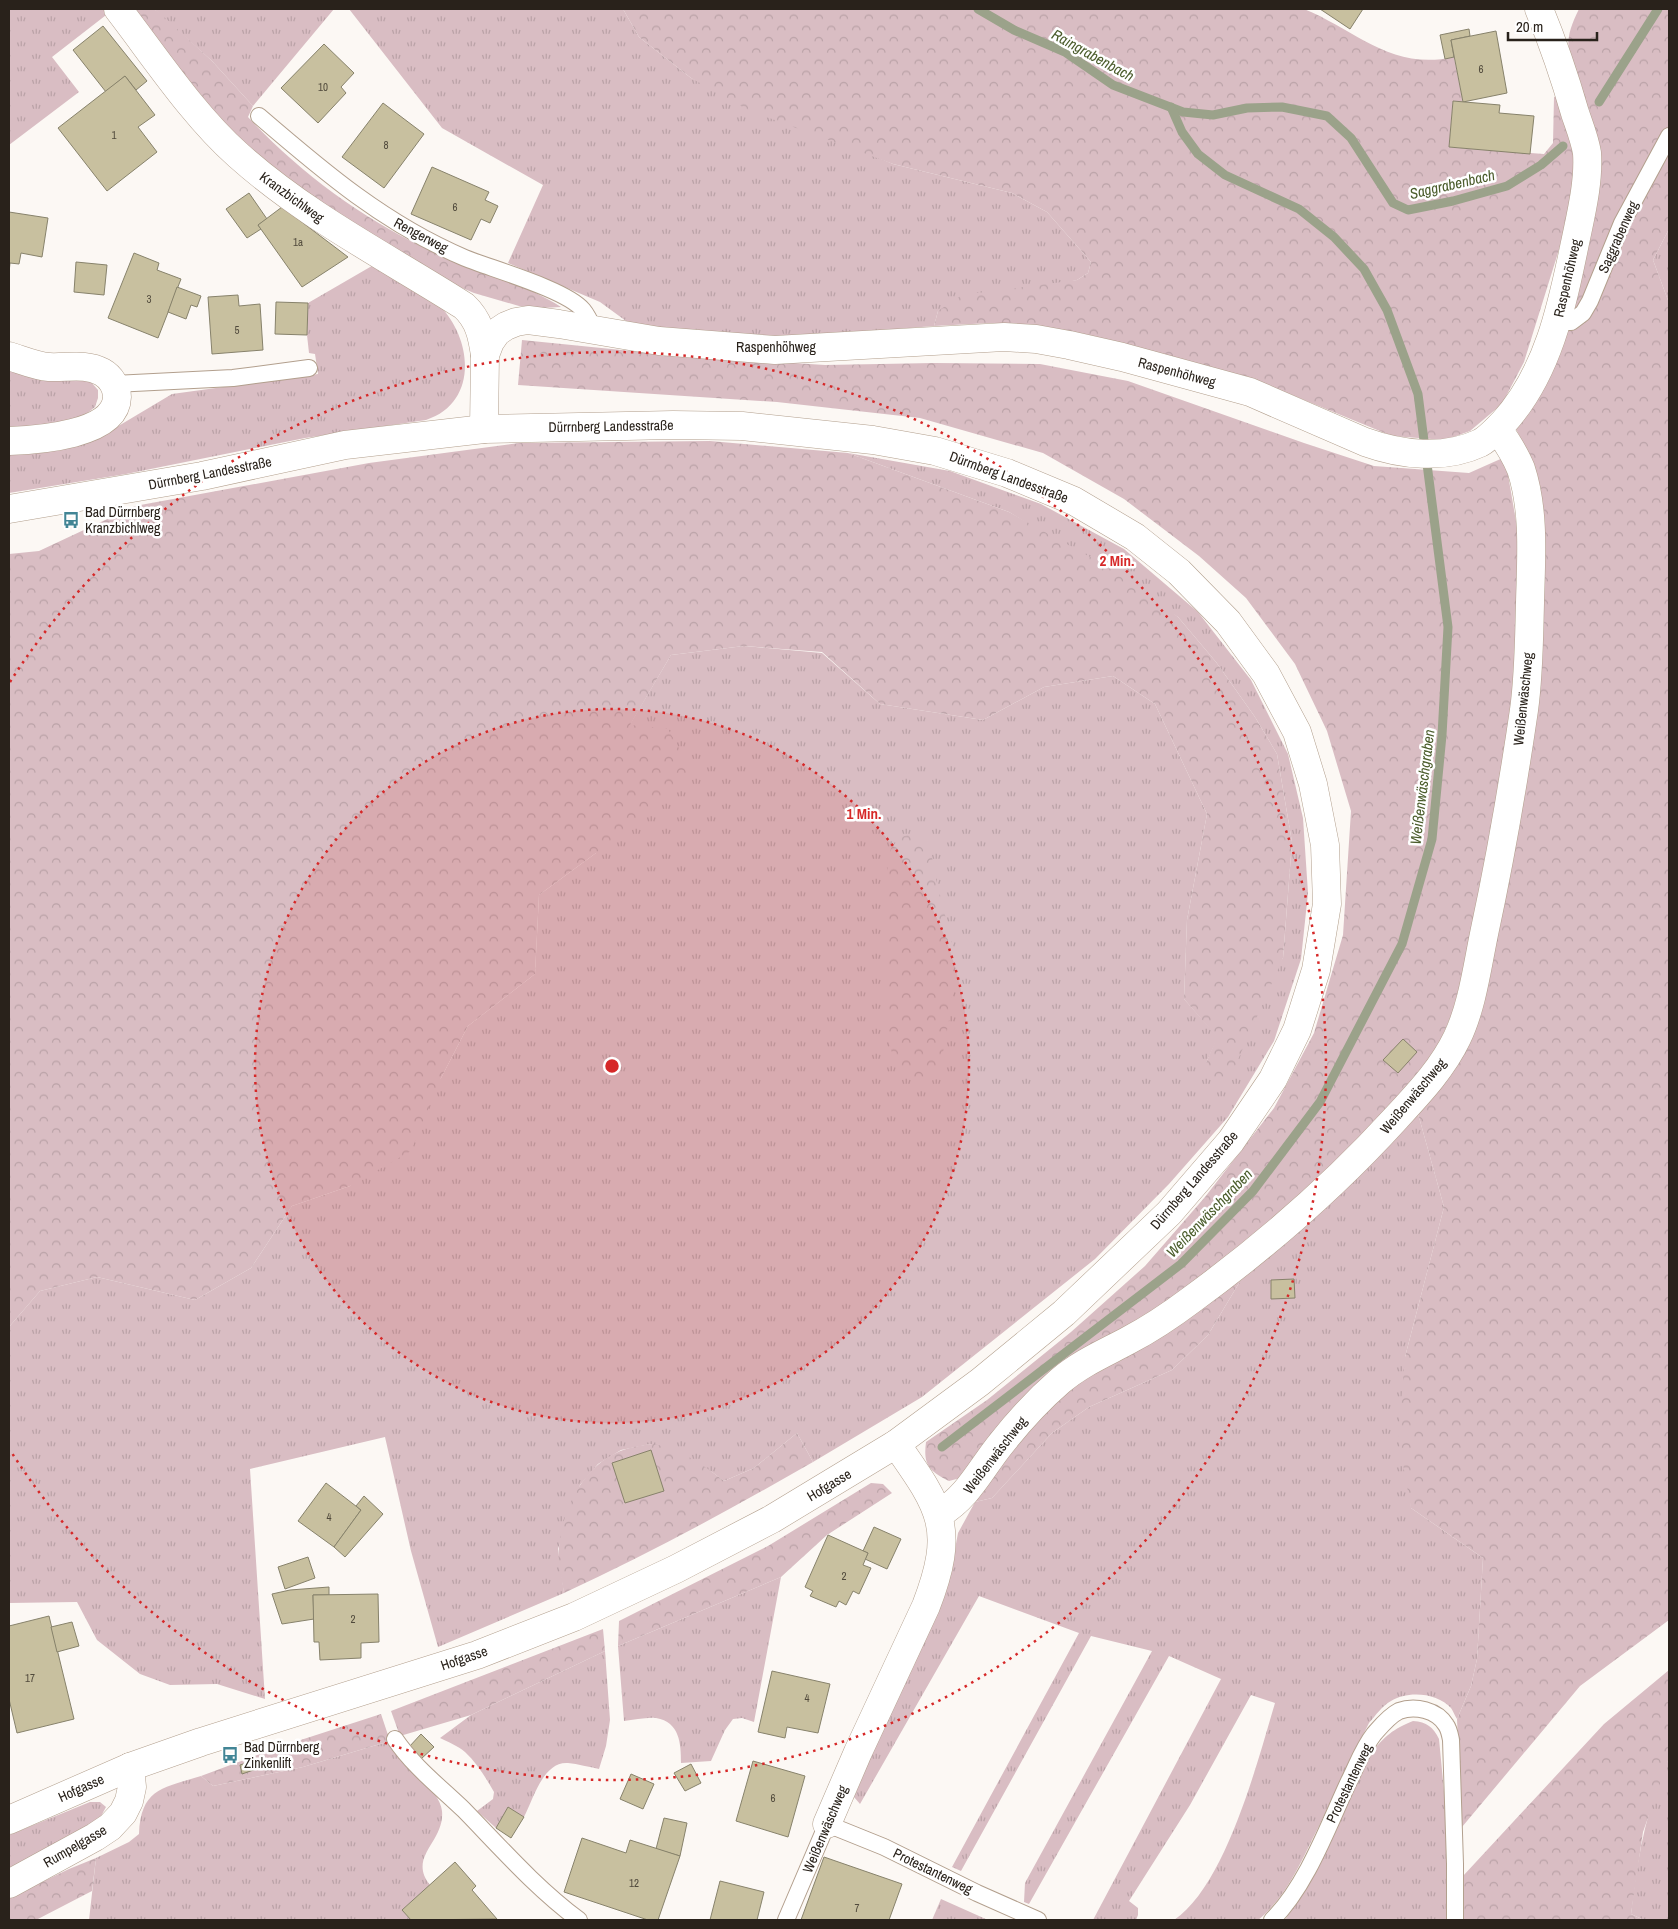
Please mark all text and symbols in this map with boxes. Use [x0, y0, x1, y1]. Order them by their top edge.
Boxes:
scale bar [1508, 10, 1597, 42]
text: 20 m [1516, 16, 1543, 37]
water label: Raingrabenbach [1048, 24, 1138, 86]
house number: 6 [1478, 62, 1484, 76]
house number: 10 [318, 80, 328, 94]
house number: 1 [111, 128, 117, 142]
house number: 8 [383, 138, 389, 152]
water label: Saggrabenbach [1407, 164, 1497, 204]
street label: Kranzbichlweg [256, 168, 328, 227]
street label: Saggrabenweg [1594, 198, 1642, 276]
house number: 6 [452, 200, 458, 214]
street label: Rengerweg [391, 213, 452, 257]
house number: 1a [293, 235, 303, 249]
street label: Raspenhöhweg [1549, 237, 1585, 319]
house number: 3 [146, 292, 152, 306]
house number: 5 [234, 323, 240, 337]
street label: Raspenhöhweg [736, 338, 816, 356]
street label: Raspenhöhweg [1136, 353, 1218, 391]
street label: Dürrnberg Landesstraße [548, 416, 674, 436]
street label: Dürrnberg Landesstraße [947, 447, 1071, 507]
street label: Dürrnberg Landesstraße [147, 452, 273, 494]
place label: Bad Dürrnberg Kranzbichlweg [85, 503, 161, 537]
bus stop icon: Bad Dürrnberg Kranzbichlweg [61, 510, 81, 530]
text: 2 Min. [1100, 550, 1134, 571]
street label: Weißenwäschweg [1509, 651, 1537, 746]
water label: Weißenwäschgraben [1405, 728, 1440, 846]
text: 1 Min. [847, 803, 881, 824]
street label: Weißenwäschweg [1376, 1054, 1450, 1138]
centre of rings [603, 1057, 621, 1075]
street label: Dürrnberg Landesstraße [1146, 1127, 1242, 1233]
water label: Weißenwäschgraben [1161, 1164, 1257, 1262]
street label: Weißenwäschweg [959, 1412, 1031, 1497]
street label: Hofgasse [804, 1465, 854, 1505]
house number: 4 [326, 1510, 332, 1524]
house number: 2 [841, 1569, 847, 1583]
house number: 2 [350, 1612, 356, 1626]
street label: Hofgasse [438, 1642, 490, 1674]
house number: 17 [25, 1671, 35, 1685]
house number: 4 [804, 1691, 810, 1705]
place label: Bad Dürrnberg Zinkenlift [244, 1738, 320, 1772]
street label: Protestantenweg [1322, 1740, 1376, 1826]
bus stop icon: Bad Dürrnberg Zinkenlift [220, 1745, 240, 1765]
street label: Hofgasse [55, 1770, 107, 1806]
street label: Weißenwäschweg [798, 1782, 852, 1876]
house number: 6 [770, 1791, 776, 1805]
street label: Rumpelgasse [40, 1821, 110, 1871]
street label: Protestantenweg [890, 1844, 976, 1898]
house number: 12 [629, 1876, 639, 1890]
house number: 7 [854, 1901, 860, 1915]

